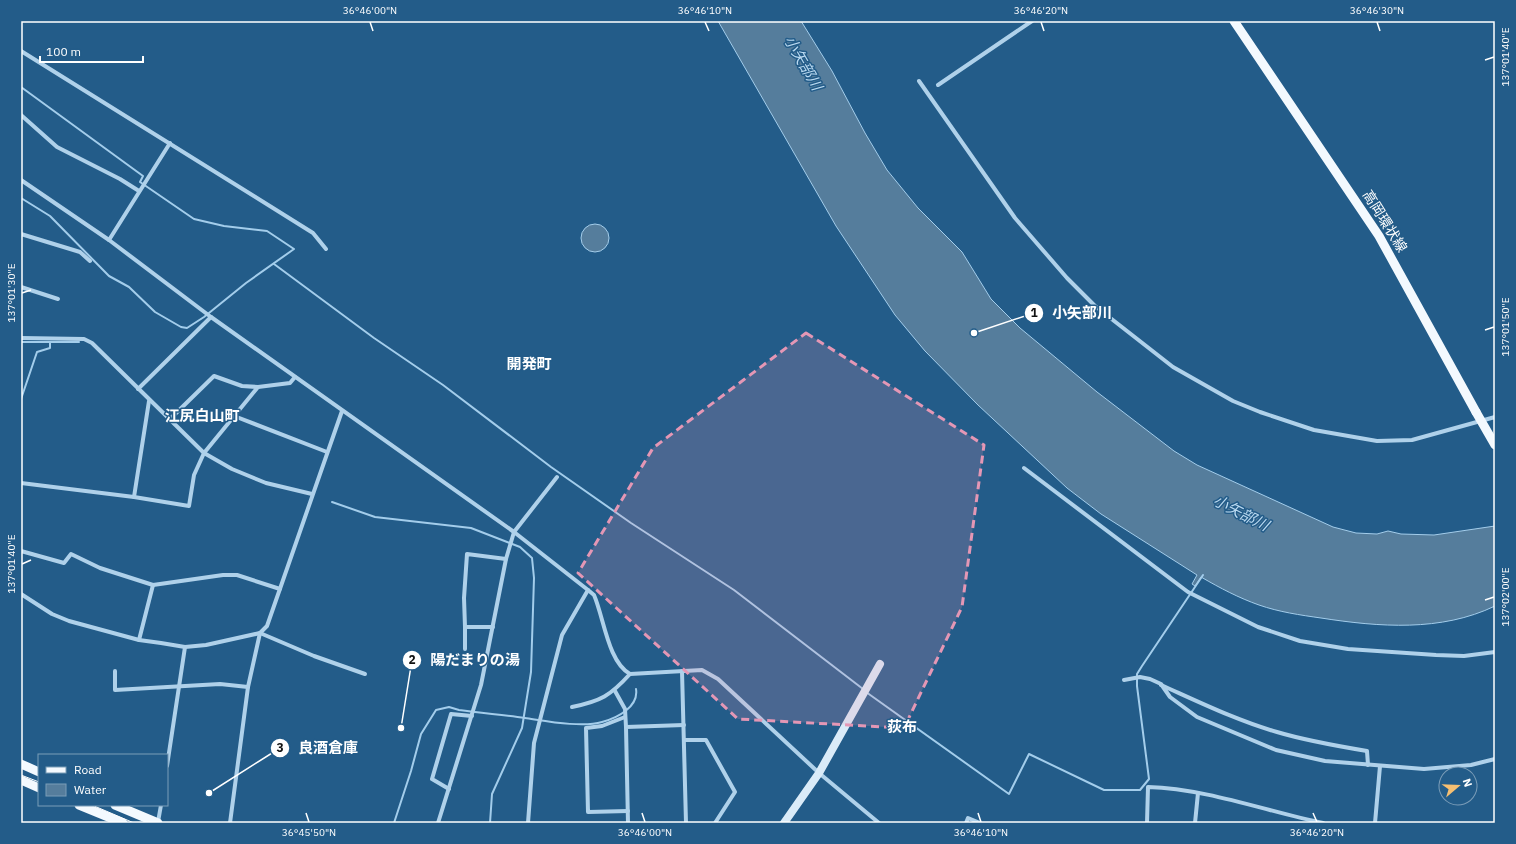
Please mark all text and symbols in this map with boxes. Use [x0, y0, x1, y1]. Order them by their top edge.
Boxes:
text: 36°46'00"N [343, 4, 397, 17]
text: 36°46'10"N [678, 4, 732, 17]
text: 36°46'20"N [1014, 4, 1068, 17]
text: 36°46'30"N [1350, 4, 1404, 17]
text: 137°01'40"E [1499, 27, 1512, 87]
water label: 小矢部川 [780, 32, 828, 95]
scale bar [40, 38, 143, 64]
text: 100 m [46, 44, 81, 59]
street label: 高岡環状線 [1359, 187, 1411, 255]
text: 137°01'30"E [5, 263, 18, 323]
text: 137°01'50"E [1499, 297, 1512, 357]
callout: 小矢部川 [1024, 299, 1120, 326]
text: 小矢部川 [1052, 303, 1112, 322]
text: 1 [1030, 305, 1038, 320]
district label: 開発町 [506, 354, 552, 373]
district label: 江尻白山町 [164, 406, 240, 425]
water label: 小矢部川 [1210, 490, 1274, 536]
text: 137°01'40"E [5, 534, 18, 594]
text: 137°02'00"E [1499, 567, 1512, 627]
callout: 陽だまりの湯 [402, 646, 528, 673]
text: 陽だまりの湯 [430, 650, 520, 669]
text: 2 [408, 652, 416, 667]
district label: 荻布 [887, 717, 917, 736]
callout: 良酒倉庫 [270, 735, 366, 762]
text: 良酒倉庫 [298, 738, 358, 757]
text: 3 [276, 740, 284, 755]
legend [38, 754, 168, 806]
text: Road [74, 762, 102, 777]
north arrow [1438, 766, 1478, 806]
text: N [1460, 777, 1475, 789]
text: Water [74, 782, 107, 797]
text: 36°45'50"N [282, 826, 336, 839]
text: 36°46'00"N [618, 826, 672, 839]
text: 36°46'10"N [954, 826, 1008, 839]
text: 36°46'20"N [1290, 826, 1344, 839]

